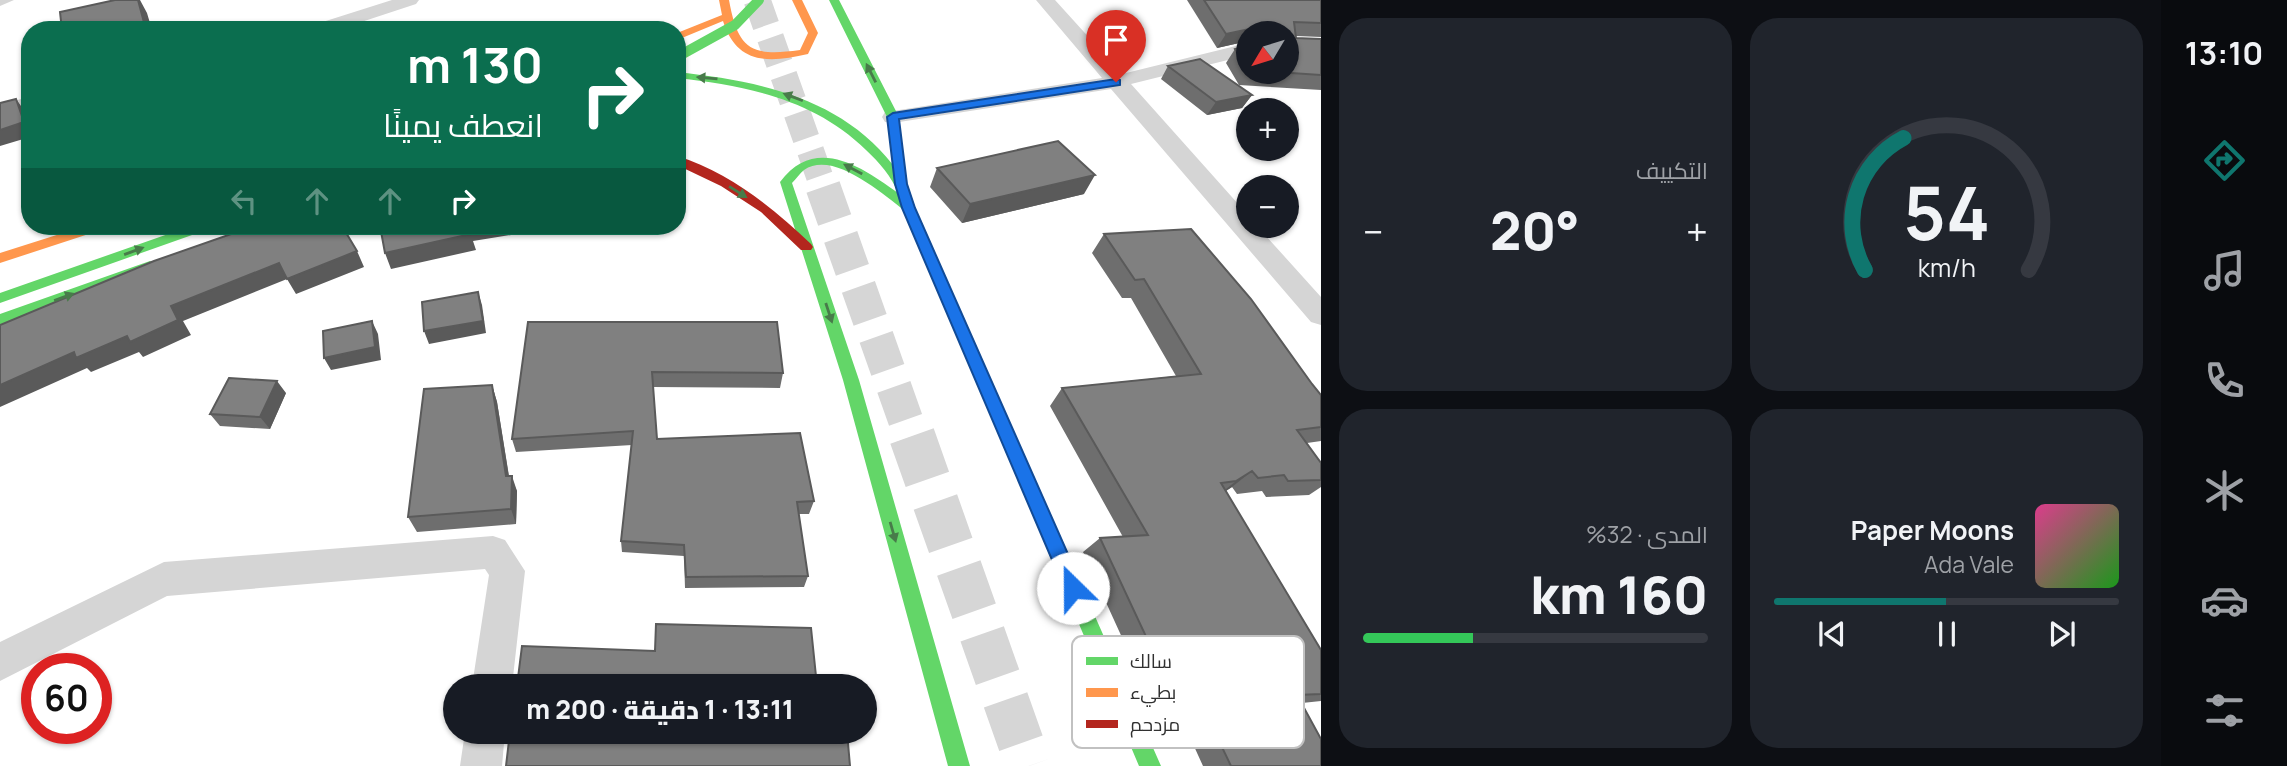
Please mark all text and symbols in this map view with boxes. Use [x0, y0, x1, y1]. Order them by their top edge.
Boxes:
pin [1086, 10, 1146, 82]
icon: arrive [1097, 21, 1135, 59]
north arrow [1236, 21, 1298, 84]
map controls [1236, 21, 1299, 238]
text: 130 m [407, 31, 543, 98]
text: 13:10 [2185, 31, 2263, 75]
icon: right [567, 49, 658, 140]
one-way arrow [865, 63, 876, 83]
one-way arrow [696, 72, 718, 83]
one-way arrow [782, 91, 803, 102]
button: + [1236, 98, 1299, 161]
text: انعطف يمينًا [383, 103, 543, 147]
icon: directions [2200, 136, 2249, 185]
text: التكييف [1636, 154, 1708, 186]
one-way arrow [843, 163, 863, 175]
text: 54 [1903, 163, 1990, 263]
button: − [1236, 175, 1299, 238]
icon: left [225, 182, 263, 220]
icon: ahead [298, 182, 336, 220]
icon: ahead [371, 182, 409, 220]
icon: right [444, 182, 482, 220]
one-way arrow [728, 185, 747, 198]
text: 20° [1490, 195, 1580, 266]
text: − [1363, 205, 1384, 257]
text: + [1686, 205, 1708, 257]
one-way arrow [123, 245, 144, 256]
icon: music [2200, 246, 2249, 295]
text: km/h [1917, 250, 1976, 285]
one-way arrow [54, 291, 75, 302]
one-way arrow [824, 303, 835, 324]
icon: phone [2200, 356, 2249, 405]
icon: climate [2200, 466, 2249, 515]
text: Paper Moons [1851, 512, 2014, 548]
text: المدى · 32% [1586, 518, 1708, 550]
one-way arrow [888, 521, 899, 543]
text: Ada Vale [1924, 548, 2014, 580]
position arrow [1036, 551, 1110, 625]
text: 160 km [1530, 559, 1708, 630]
icon: car [2200, 576, 2249, 625]
icon: previous [1813, 615, 1851, 653]
icon: pause [1928, 615, 1966, 653]
icon: next [2043, 615, 2081, 653]
legend [1072, 636, 1304, 748]
text: سالك [1130, 648, 1172, 674]
speed limit sign: 60 [21, 653, 112, 744]
text: بطيء [1130, 679, 1176, 707]
icon: filters [2200, 686, 2249, 735]
text: 13:11 · 1 دقيقة · 200 m [526, 691, 794, 727]
text: مزدحم [1130, 711, 1180, 738]

